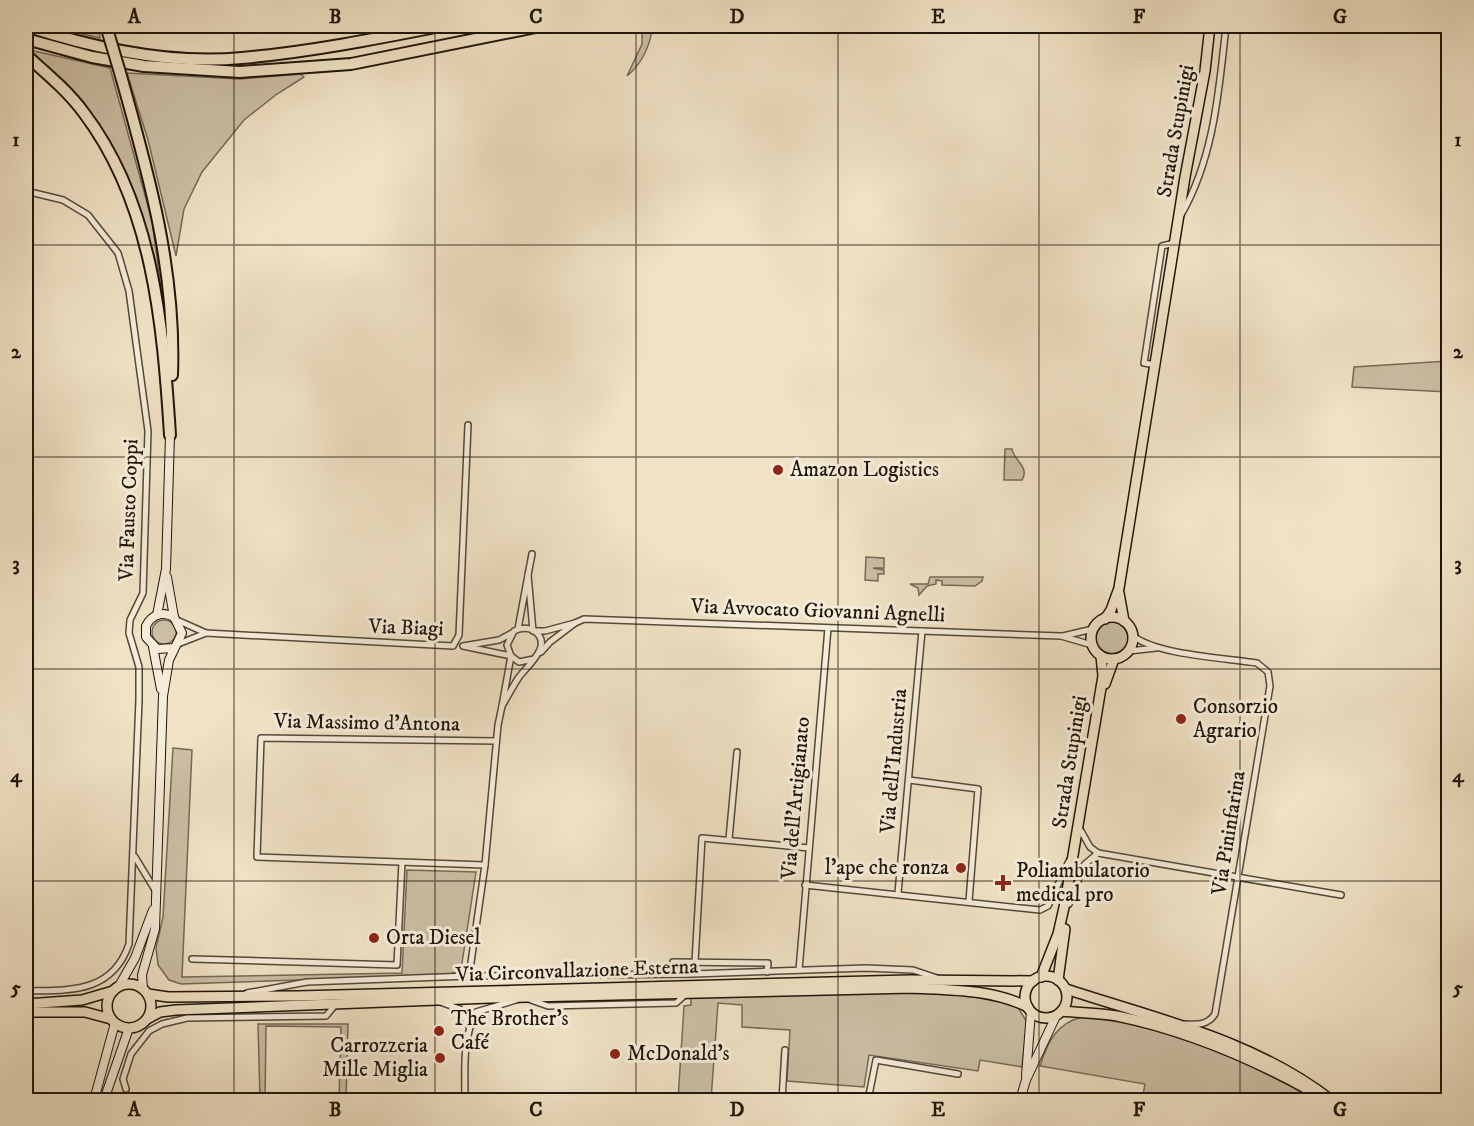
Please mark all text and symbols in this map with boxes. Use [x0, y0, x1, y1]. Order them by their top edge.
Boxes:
text: A [127, 5, 142, 30]
text: B [329, 5, 341, 30]
text: C [529, 5, 543, 30]
text: D [730, 5, 745, 30]
text: E [931, 5, 945, 30]
text: F [1133, 5, 1146, 30]
text: G [1333, 5, 1347, 30]
street label: Strada Stupinigi [1152, 63, 1200, 199]
text: 1 [12, 128, 20, 153]
text: 1 [1454, 128, 1462, 153]
text: 2 [11, 340, 22, 365]
text: 2 [1453, 340, 1464, 365]
street label: Via Fausto Coppi [113, 438, 144, 583]
place label: Amazon Logistics [790, 457, 939, 483]
marker: Amazon Logistics [771, 463, 785, 477]
text: 3 [12, 552, 20, 577]
text: 3 [1454, 552, 1462, 577]
street label: Via Avvocato Giovanni Agnelli [689, 594, 946, 628]
street label: Via Biagi [367, 614, 444, 642]
street label: Via dell'Industria [875, 687, 913, 835]
street label: Strada Stupinigi [1047, 694, 1093, 830]
place label: Consorzio Agrario [1193, 694, 1278, 744]
street label: Via Massimo d'Antona [273, 708, 460, 738]
marker: Consorzio Agrario [1174, 712, 1188, 726]
street label: Via dell'Artigianato [776, 716, 816, 881]
text: 4 [10, 764, 23, 789]
text: 4 [1452, 764, 1465, 789]
street label: Via Pininfarina [1206, 769, 1252, 898]
place label: l'ape che ronza [825, 855, 949, 881]
place label: Poliambulatorio medical pro [1016, 858, 1150, 908]
marker: l'ape che ronza [954, 861, 968, 875]
marker: Poliambulatorio medical pro [994, 874, 1012, 892]
place label: Orta Diesel [386, 925, 481, 951]
marker: Orta Diesel [367, 931, 381, 945]
street label: Via Circonvallazione Esterna [454, 954, 699, 988]
text: 5 [10, 976, 21, 1001]
text: 5 [1452, 976, 1463, 1001]
place label: The Brother's Café [451, 1006, 569, 1056]
marker: The Brother's Café [432, 1024, 446, 1038]
place label: Carrozzeria Mille Miglia [322, 1033, 428, 1083]
place label: McDonald's [627, 1041, 730, 1067]
marker: McDonald's [608, 1047, 622, 1061]
marker: Carrozzeria Mille Miglia [433, 1051, 447, 1065]
text: A [127, 1098, 142, 1123]
text: B [329, 1098, 341, 1123]
text: C [529, 1098, 543, 1123]
text: D [730, 1098, 745, 1123]
text: E [931, 1098, 945, 1123]
text: F [1133, 1098, 1146, 1123]
text: G [1333, 1098, 1347, 1123]

